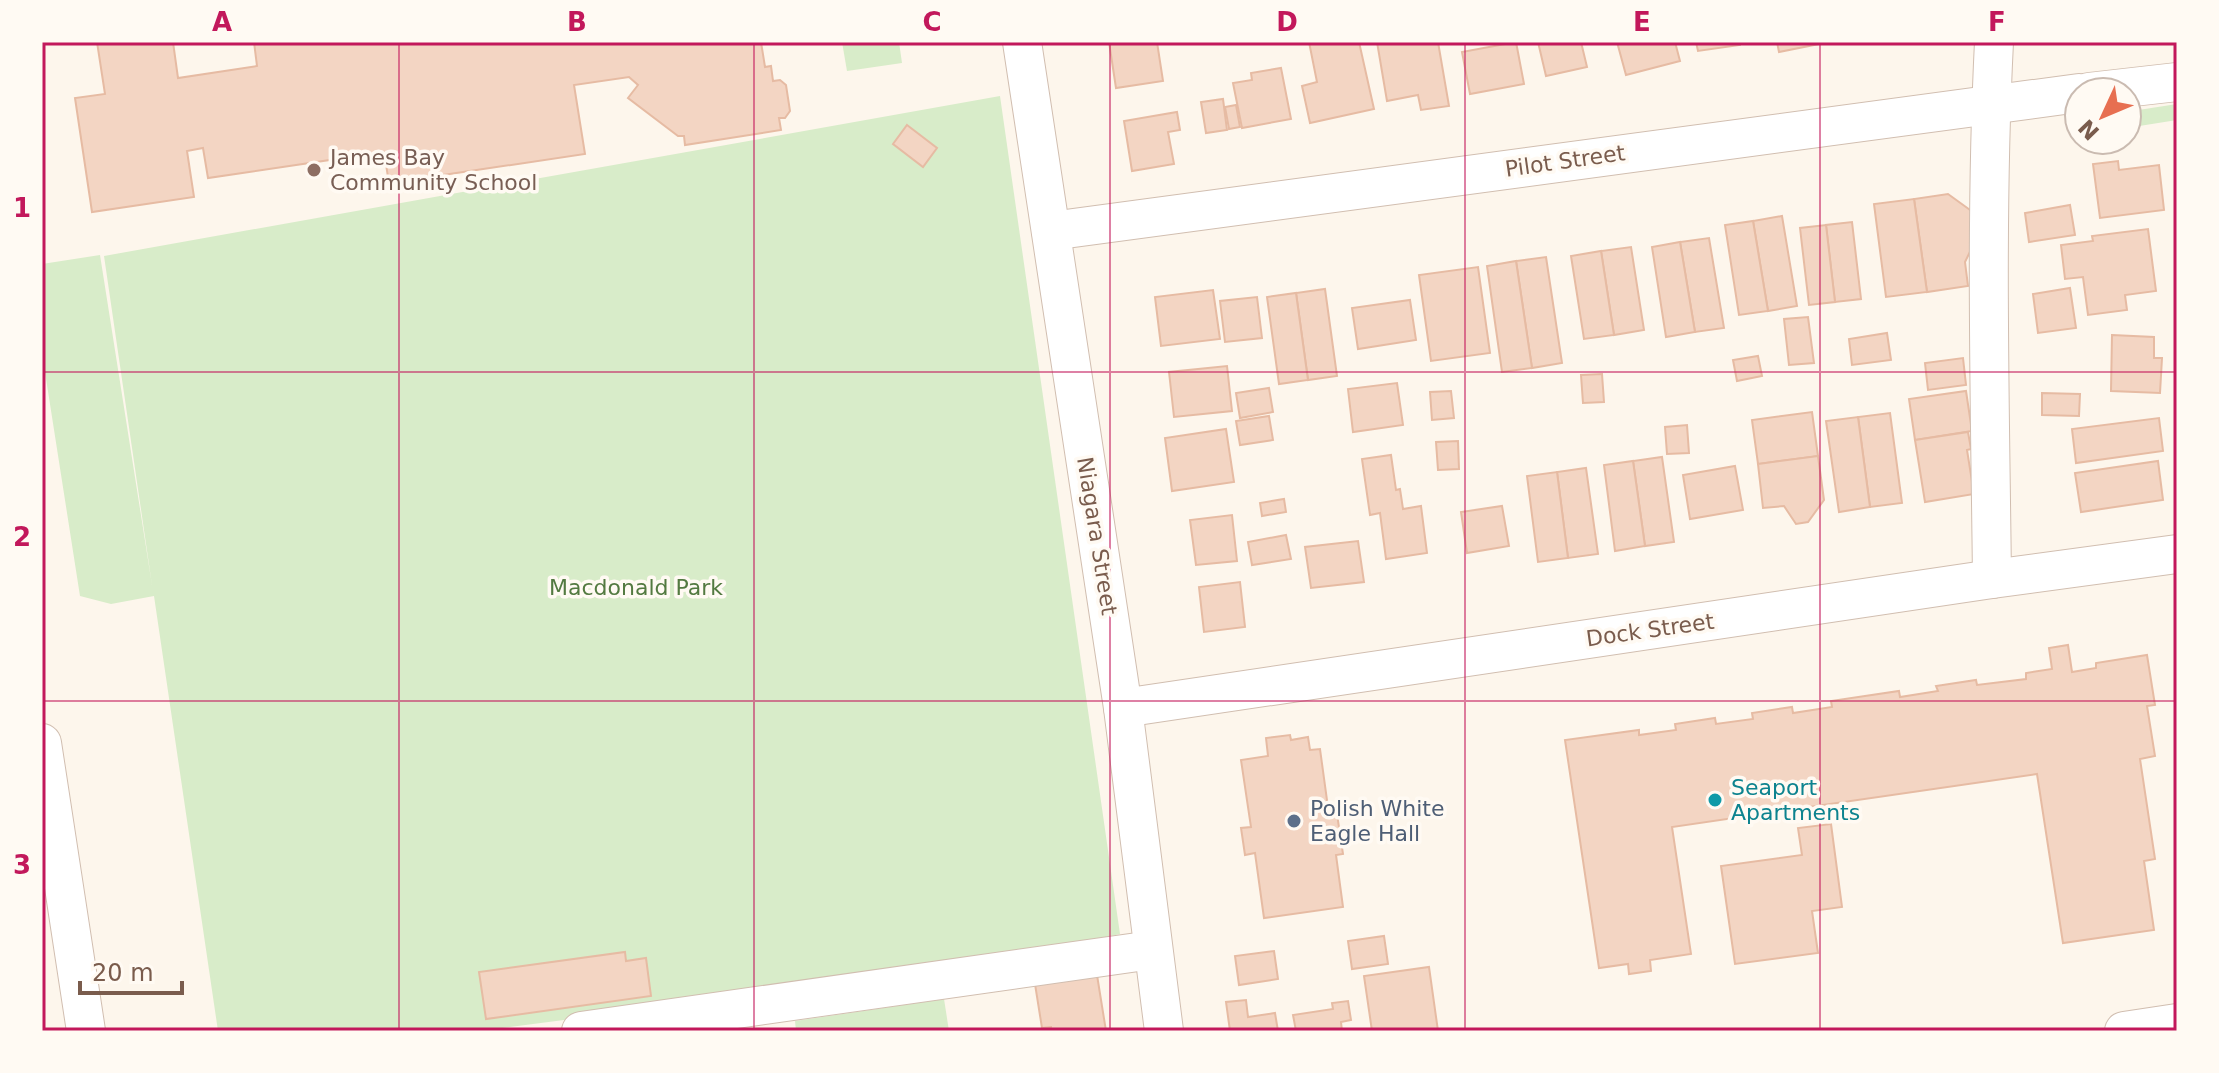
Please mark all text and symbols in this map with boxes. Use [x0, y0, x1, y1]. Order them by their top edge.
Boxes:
text: A [212, 7, 232, 37]
text: B [567, 7, 587, 37]
text: C [922, 7, 942, 37]
text: D [1276, 7, 1298, 37]
text: E [1633, 7, 1651, 37]
text: F [1988, 7, 2006, 37]
north arrow [2063, 76, 2143, 156]
text: N [2074, 114, 2104, 145]
street label: Pilot Street [1503, 140, 1627, 182]
place label: James Bay Community School [328, 145, 537, 195]
marker: James Bay Community School [305, 161, 323, 179]
text: 1 [13, 193, 31, 223]
street label: Niagara Street [1072, 455, 1122, 617]
text: 2 [13, 522, 31, 552]
park label: Macdonald Park [549, 575, 723, 600]
street label: Dock Street [1584, 609, 1716, 651]
place label: Seaport Apartments [1731, 775, 1860, 825]
marker: Seaport Apartments [1706, 791, 1724, 809]
place label: Polish White Eagle Hall [1310, 796, 1445, 846]
marker: Polish White Eagle Hall [1285, 812, 1303, 830]
text: 3 [13, 850, 31, 880]
scale bar [80, 945, 182, 995]
text: 20 m [92, 959, 154, 987]

